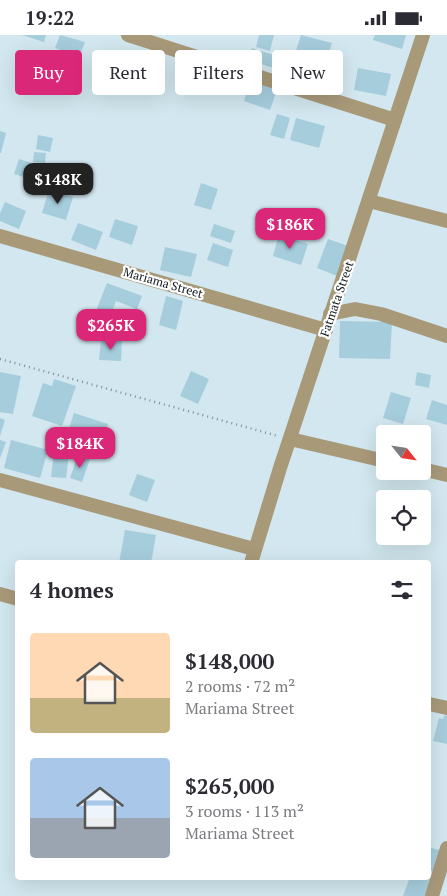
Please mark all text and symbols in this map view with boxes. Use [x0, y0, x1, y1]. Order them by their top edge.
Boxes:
text: 19:22 [25, 5, 74, 30]
chip: Buy [15, 50, 82, 95]
chip: Rent [92, 50, 165, 95]
chip: Filters [175, 50, 262, 95]
chip: New [272, 50, 343, 95]
pin: $148K [23, 163, 93, 205]
text: $148K [34, 168, 82, 190]
pin: $186K [255, 207, 325, 250]
text: $186K [266, 213, 314, 235]
street label: Fatmata Street [317, 259, 357, 339]
street label: Mariama Street [122, 264, 205, 301]
pin: $265K [76, 309, 146, 351]
text: $265K [87, 314, 135, 336]
north arrow [376, 425, 431, 480]
map controls [376, 425, 431, 545]
pin: $184K [45, 427, 115, 469]
text: $184K [56, 432, 104, 454]
button: locate [376, 490, 431, 545]
text: 4 homes [30, 576, 114, 604]
icon: filters [388, 576, 416, 604]
text: $148,000 [185, 647, 274, 675]
icon: home [70, 653, 130, 713]
text: 2 rooms · 72 m² [185, 675, 295, 697]
text: Mariama Street [185, 697, 294, 719]
text: $265,000 [185, 772, 274, 800]
icon: home [70, 778, 130, 838]
text: 3 rooms · 113 m² [185, 800, 304, 822]
text: Mariama Street [185, 822, 294, 844]

